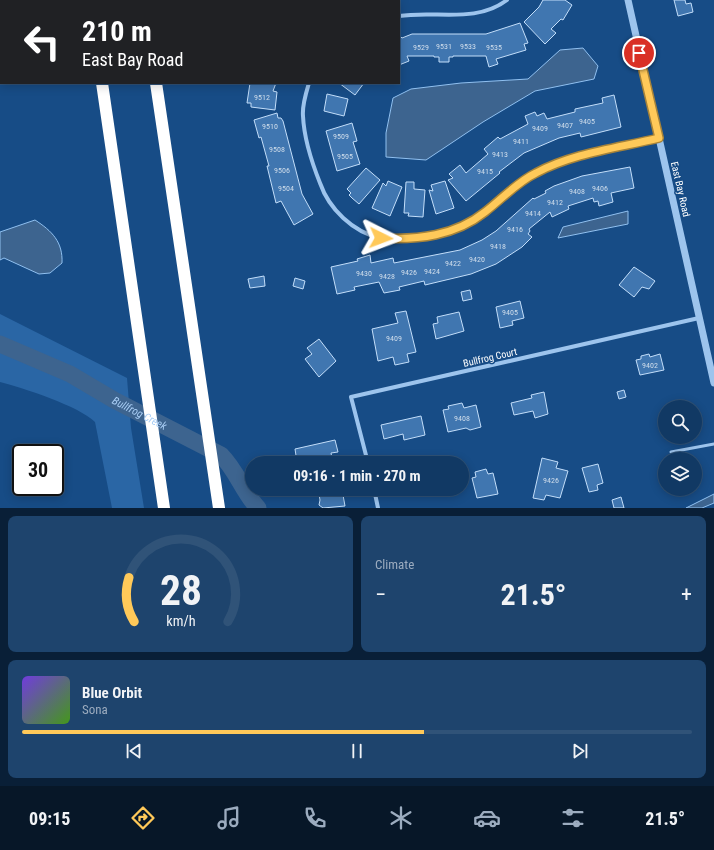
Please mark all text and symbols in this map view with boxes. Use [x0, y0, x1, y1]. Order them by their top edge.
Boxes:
text: 210 m [82, 15, 152, 48]
icon: left [16, 16, 68, 68]
pin [622, 36, 656, 70]
house number: 9531 [436, 42, 452, 51]
house number: 9533 [460, 42, 476, 51]
icon: arrive [628, 42, 650, 64]
house number: 9529 [413, 43, 429, 52]
house number: 9535 [486, 43, 502, 52]
text: East Bay Road [82, 49, 183, 70]
house number: 9512 [254, 93, 270, 102]
house number: 9405 [579, 117, 595, 126]
house number: 9407 [557, 121, 573, 130]
house number: 9510 [262, 122, 278, 131]
house number: 9409 [532, 124, 548, 133]
house number: 9509 [333, 132, 349, 141]
house number: 9411 [513, 137, 529, 146]
house number: 9508 [269, 145, 285, 154]
house number: 9413 [492, 150, 508, 159]
house number: 9505 [337, 152, 353, 161]
street label: East Bay Road [669, 160, 692, 218]
house number: 9506 [274, 166, 290, 175]
house number: 9415 [477, 167, 493, 176]
house number: 9504 [278, 184, 294, 193]
house number: 9406 [592, 184, 608, 193]
house number: 9408 [569, 187, 585, 196]
house number: 9412 [547, 198, 563, 207]
house number: 9414 [525, 209, 541, 218]
position arrow [360, 217, 402, 259]
house number: 9416 [507, 225, 523, 234]
house number: 9418 [490, 242, 506, 251]
house number: 9420 [469, 255, 485, 264]
house number: 9422 [445, 259, 461, 268]
house number: 9424 [424, 267, 440, 276]
house number: 9426 [401, 268, 417, 277]
house number: 9430 [356, 269, 372, 278]
house number: 9428 [379, 272, 395, 281]
house number: 9405 [502, 308, 518, 317]
house number: 9409 [386, 334, 402, 343]
street label: Bullfrog Court [462, 346, 518, 369]
house number: 9402 [642, 361, 658, 370]
water label: Bullfrog Creek [110, 394, 169, 433]
map controls [658, 400, 702, 496]
button: search [658, 400, 702, 444]
house number: 9408 [454, 414, 470, 423]
speed limit sign: 30 [12, 444, 64, 496]
button: layers [658, 452, 702, 496]
text: 09:16 · 1 min · 270 m [293, 467, 421, 485]
house number: 9426 [543, 476, 559, 485]
text: Climate [375, 557, 414, 572]
text: 28 [159, 566, 202, 615]
text: 21.5° [501, 577, 566, 612]
text: − [375, 582, 386, 607]
text: + [681, 582, 692, 607]
text: km/h [166, 613, 195, 629]
text: Blue Orbit [82, 684, 142, 702]
text: Sona [82, 702, 108, 717]
icon: previous [123, 740, 145, 762]
icon: pause [346, 740, 368, 762]
icon: next [569, 740, 591, 762]
icon: directions [129, 804, 157, 832]
icon: music [215, 804, 243, 832]
icon: phone [301, 804, 329, 832]
icon: climate [387, 804, 415, 832]
icon: car [473, 804, 501, 832]
icon: filters [559, 804, 587, 832]
text: 09:15 [29, 808, 70, 829]
text: 21.5° [645, 808, 685, 829]

